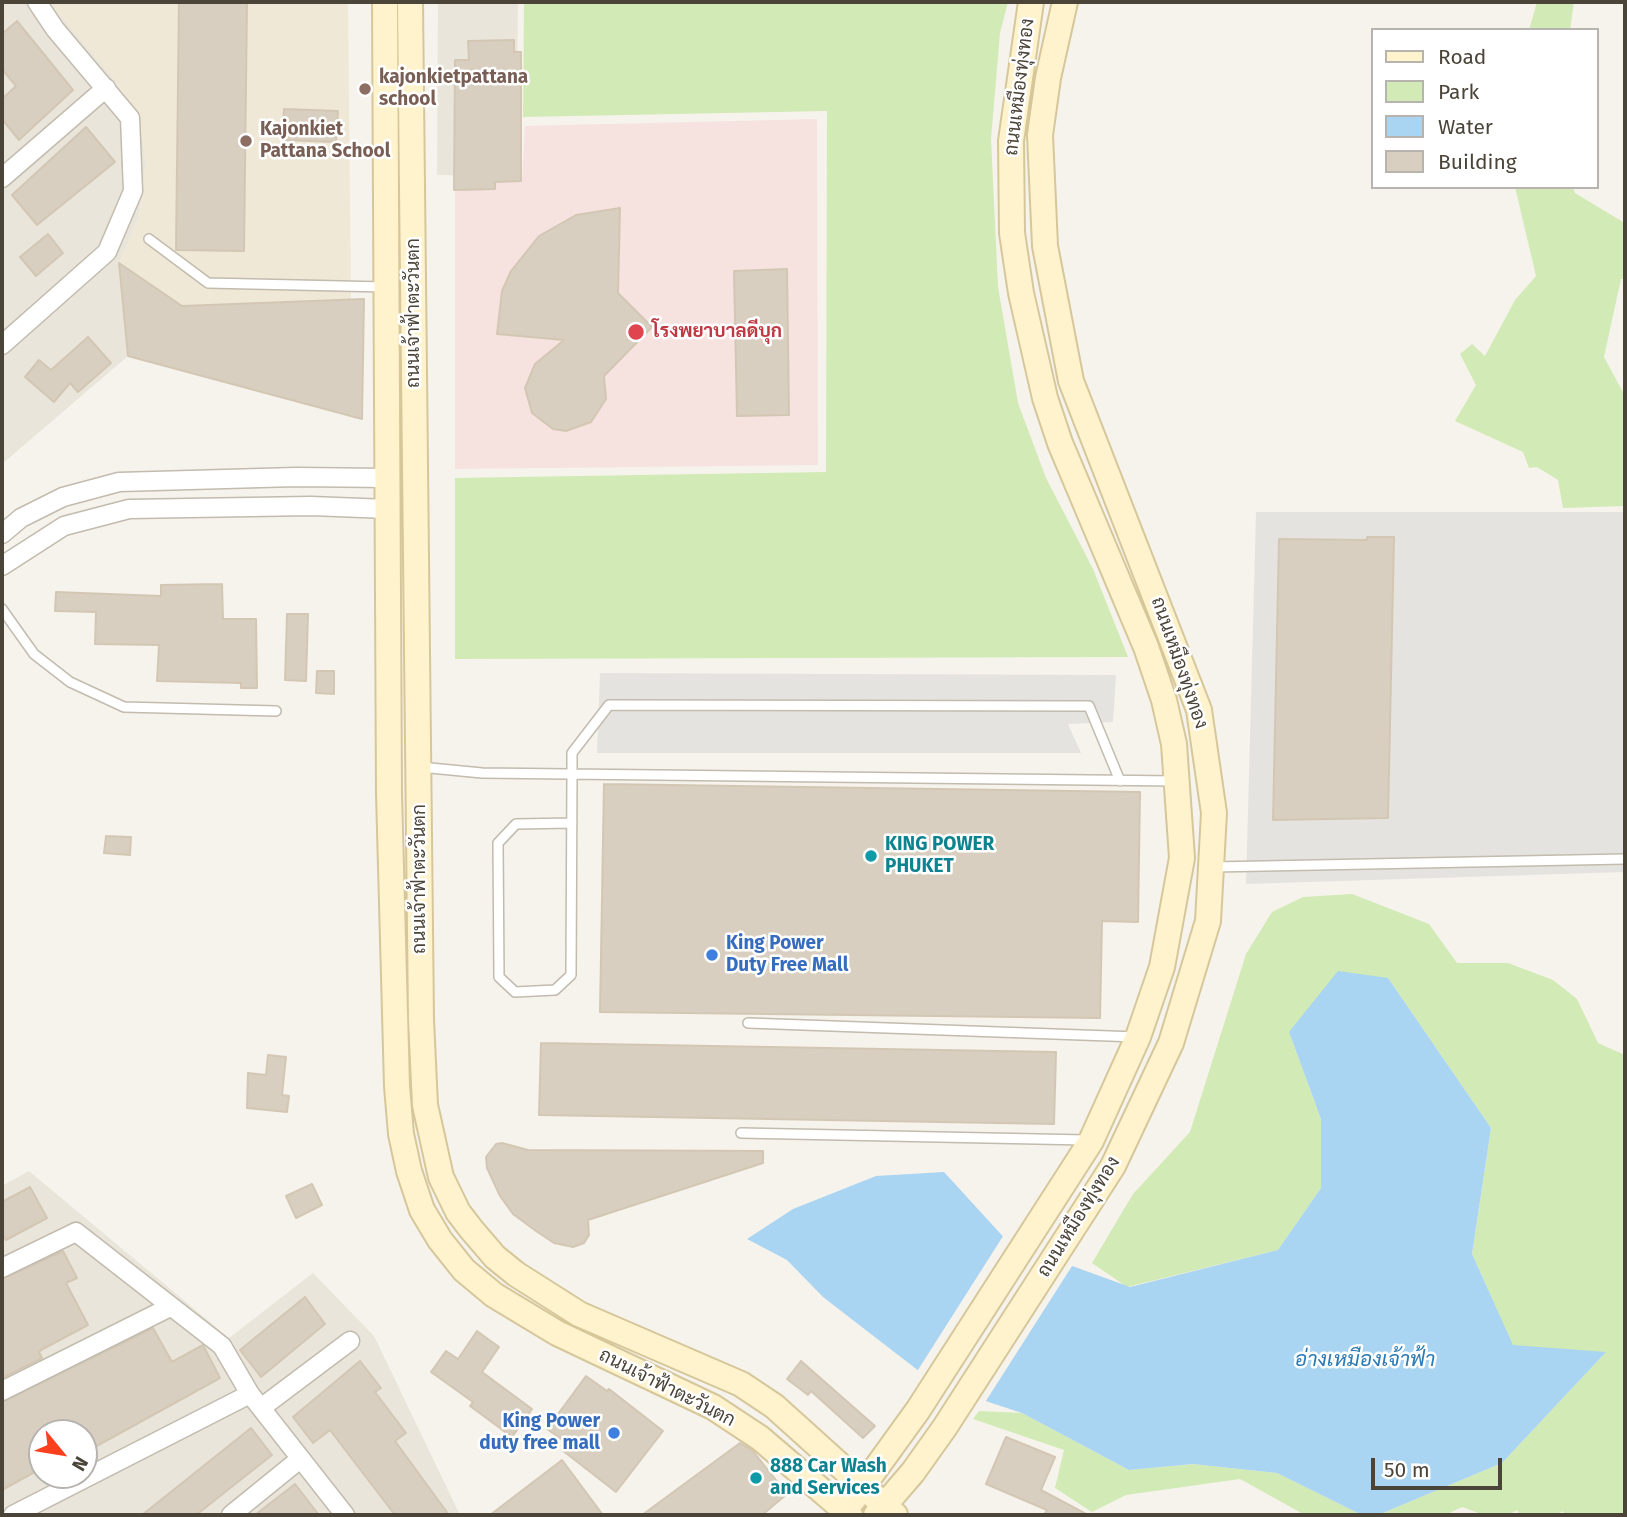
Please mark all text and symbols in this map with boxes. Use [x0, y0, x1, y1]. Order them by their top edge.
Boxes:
street label: ถนนเหมืองทุ่งทอง [1000, 17, 1040, 157]
legend [1372, 28, 1599, 189]
text: Road [1438, 44, 1486, 70]
place label: kajonkietpattana school [379, 67, 528, 111]
text: Park [1438, 79, 1479, 105]
marker: kajonkietpattana school [357, 81, 373, 97]
text: Water [1438, 114, 1493, 140]
place label: Kajonkiet Pattana School [260, 119, 390, 163]
marker: Kajonkiet Pattana School [238, 133, 254, 149]
text: Building [1438, 149, 1517, 175]
street label: ถนนเจ้าฟ้าตะวันตก [403, 238, 425, 388]
place label: โรงพยาบาลดีบุก [652, 321, 782, 343]
marker: โรงพยาบาลดีบุก [626, 322, 646, 342]
street label: ถนนเหมืองทุ่งทอง [1146, 594, 1212, 732]
street label: ถนนเจ้าฟ้าตะวันตก [409, 804, 431, 954]
place label: KING POWER PHUKET [885, 834, 994, 878]
marker: KING POWER PHUKET [863, 848, 879, 864]
place label: King Power Duty Free Mall [726, 933, 848, 977]
marker: King Power Duty Free Mall [704, 947, 720, 963]
street label: ถนนเหมืองทุ่งทอง [1033, 1152, 1125, 1282]
street label: ถนนเจ้าฟ้าตะวันตก [595, 1344, 739, 1432]
water label: อ่างเหมืองเจ้าฟ้า [1295, 1347, 1435, 1373]
place label: King Power duty free mall [479, 1411, 600, 1455]
north arrow [28, 1419, 98, 1489]
marker: King Power duty free mall [606, 1425, 622, 1441]
scale bar [1375, 1444, 1506, 1488]
text: N [67, 1453, 93, 1475]
place label: 888 Car Wash and Services [770, 1456, 887, 1500]
text: 50 m [1384, 1457, 1430, 1483]
marker: 888 Car Wash and Services [748, 1470, 764, 1486]

